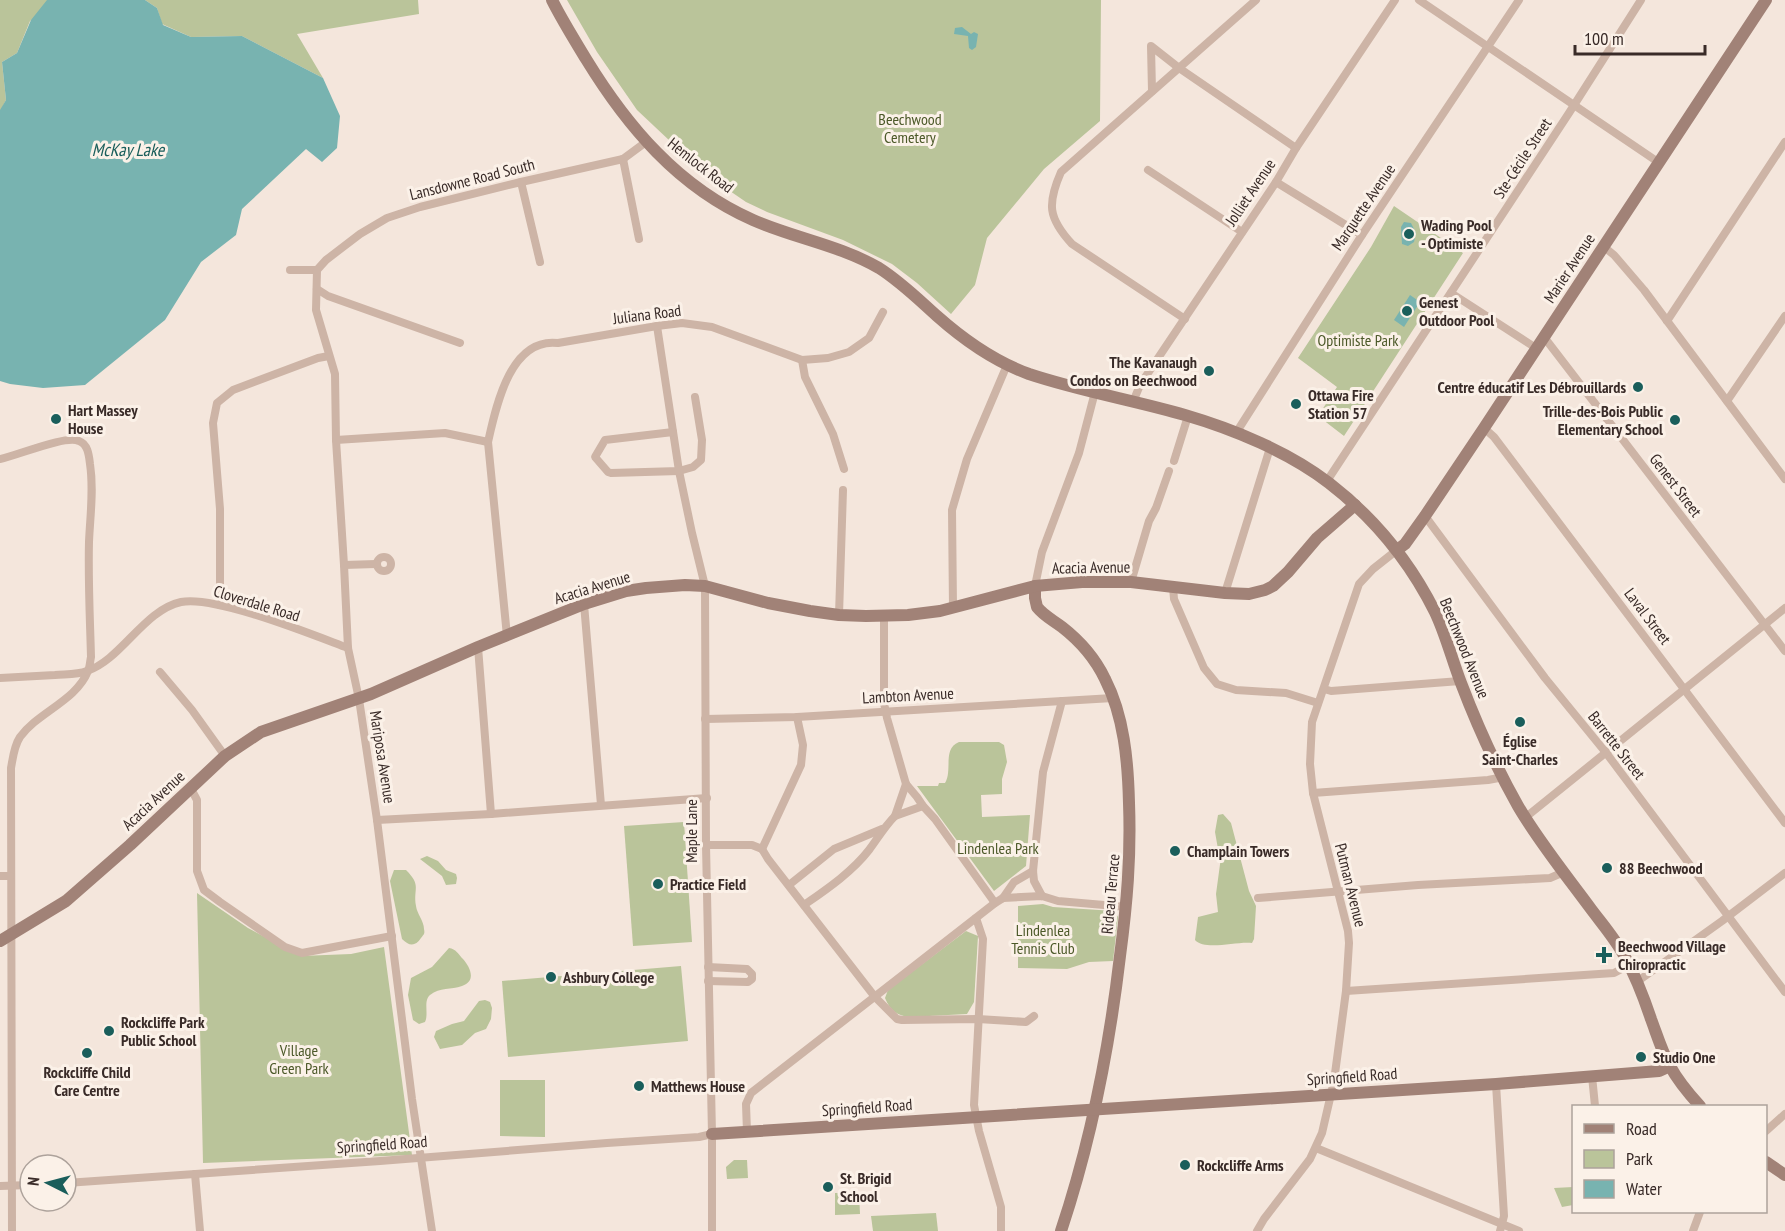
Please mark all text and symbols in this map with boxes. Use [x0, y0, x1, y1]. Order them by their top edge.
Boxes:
scale bar [1575, 18, 1706, 56]
text: 100 m [1584, 27, 1624, 50]
park label: Beechwood Cemetery [878, 109, 942, 147]
street label: Ste-Cécile Street [1489, 114, 1556, 202]
street label: Hemlock Road [664, 133, 738, 197]
water label: McKay Lake [92, 138, 166, 161]
street label: Lansdowne Road South [407, 154, 537, 204]
street label: Jolliet Avenue [1220, 155, 1280, 230]
street label: Marquette Avenue [1327, 160, 1399, 254]
place label: Wading Pool - Optimiste [1420, 215, 1492, 253]
marker: Wading Pool - Optimiste [1402, 227, 1416, 241]
street label: Marier Avenue [1539, 229, 1599, 307]
place label: Genest Outdoor Pool [1419, 292, 1494, 330]
street label: Juliana Road [611, 300, 682, 328]
marker: Genest Outdoor Pool [1400, 304, 1414, 318]
park label: Optimiste Park [1318, 330, 1399, 350]
place label: The Kavanaugh Condos on Beechwood [1070, 352, 1197, 390]
marker: The Kavanaugh Condos on Beechwood [1202, 364, 1216, 378]
place label: Centre éducatif Les Débrouillards [1438, 377, 1626, 397]
marker: Centre éducatif Les Débrouillards [1631, 380, 1645, 394]
place label: Ottawa Fire Station 57 [1308, 385, 1374, 423]
marker: Ottawa Fire Station 57 [1289, 397, 1303, 411]
place label: Hart Massey House [68, 400, 138, 438]
place label: Trille-des-Bois Public Elementary School [1543, 401, 1663, 439]
marker: Hart Massey House [49, 412, 63, 426]
marker: Trille-des-Bois Public Elementary School [1668, 413, 1682, 427]
street label: Genest Street [1646, 449, 1707, 521]
street label: Acacia Avenue [1052, 556, 1130, 578]
street label: Acacia Avenue [552, 566, 632, 608]
street label: Cloverdale Road [211, 580, 303, 626]
street label: Laval Street [1620, 584, 1676, 649]
street label: Beechwood Avenue [1436, 595, 1494, 701]
street label: Lambton Avenue [862, 683, 954, 707]
street label: Barrette Street [1584, 707, 1650, 784]
street label: Mariposa Avenue [366, 709, 400, 805]
marker: Église Saint-Charles [1513, 715, 1527, 729]
place label: Église Saint-Charles [1482, 731, 1558, 769]
street label: Acacia Avenue [117, 766, 189, 834]
street label: Maple Lane [681, 799, 701, 863]
park label: Lindenlea Park [957, 838, 1040, 858]
place label: Champlain Towers [1187, 841, 1290, 861]
street label: Putman Avenue [1331, 841, 1371, 929]
marker: Champlain Towers [1168, 844, 1182, 858]
street label: Rideau Terrace [1097, 853, 1123, 935]
place label: 88 Beechwood [1619, 858, 1703, 878]
marker: 88 Beechwood [1600, 861, 1614, 875]
place label: Practice Field [670, 874, 746, 894]
marker: Practice Field [651, 877, 665, 891]
park label: Lindenlea Tennis Club [1011, 920, 1075, 958]
place label: Beechwood Village Chiropractic [1618, 936, 1726, 974]
marker: Beechwood Village Chiropractic [1595, 946, 1613, 964]
place label: Ashbury College [562, 967, 654, 987]
marker: Ashbury College [544, 970, 558, 984]
place label: Rockcliffe Park Public School [121, 1012, 205, 1050]
marker: Rockcliffe Park Public School [102, 1024, 116, 1038]
park label: Village Green Park [269, 1040, 330, 1078]
marker: Rockcliffe Child Care Centre [80, 1046, 94, 1060]
place label: Studio One [1653, 1047, 1716, 1067]
marker: Studio One [1634, 1050, 1648, 1064]
place label: Rockcliffe Child Care Centre [43, 1062, 131, 1100]
street label: Springfield Road [1306, 1063, 1398, 1089]
place label: Matthews House [651, 1076, 745, 1096]
marker: Matthews House [632, 1079, 646, 1093]
street label: Springfield Road [821, 1094, 913, 1120]
legend [1572, 1105, 1767, 1213]
text: Road [1626, 1117, 1657, 1140]
street label: Springfield Road [336, 1131, 428, 1157]
text: Park [1626, 1147, 1653, 1170]
north arrow [18, 1153, 78, 1213]
place label: Rockcliffe Arms [1197, 1155, 1284, 1175]
marker: Rockcliffe Arms [1178, 1158, 1192, 1172]
place label: St. Brigid School [840, 1168, 891, 1206]
text: N [23, 1176, 43, 1187]
text: Water [1626, 1177, 1662, 1200]
marker: St. Brigid School [821, 1180, 835, 1194]

